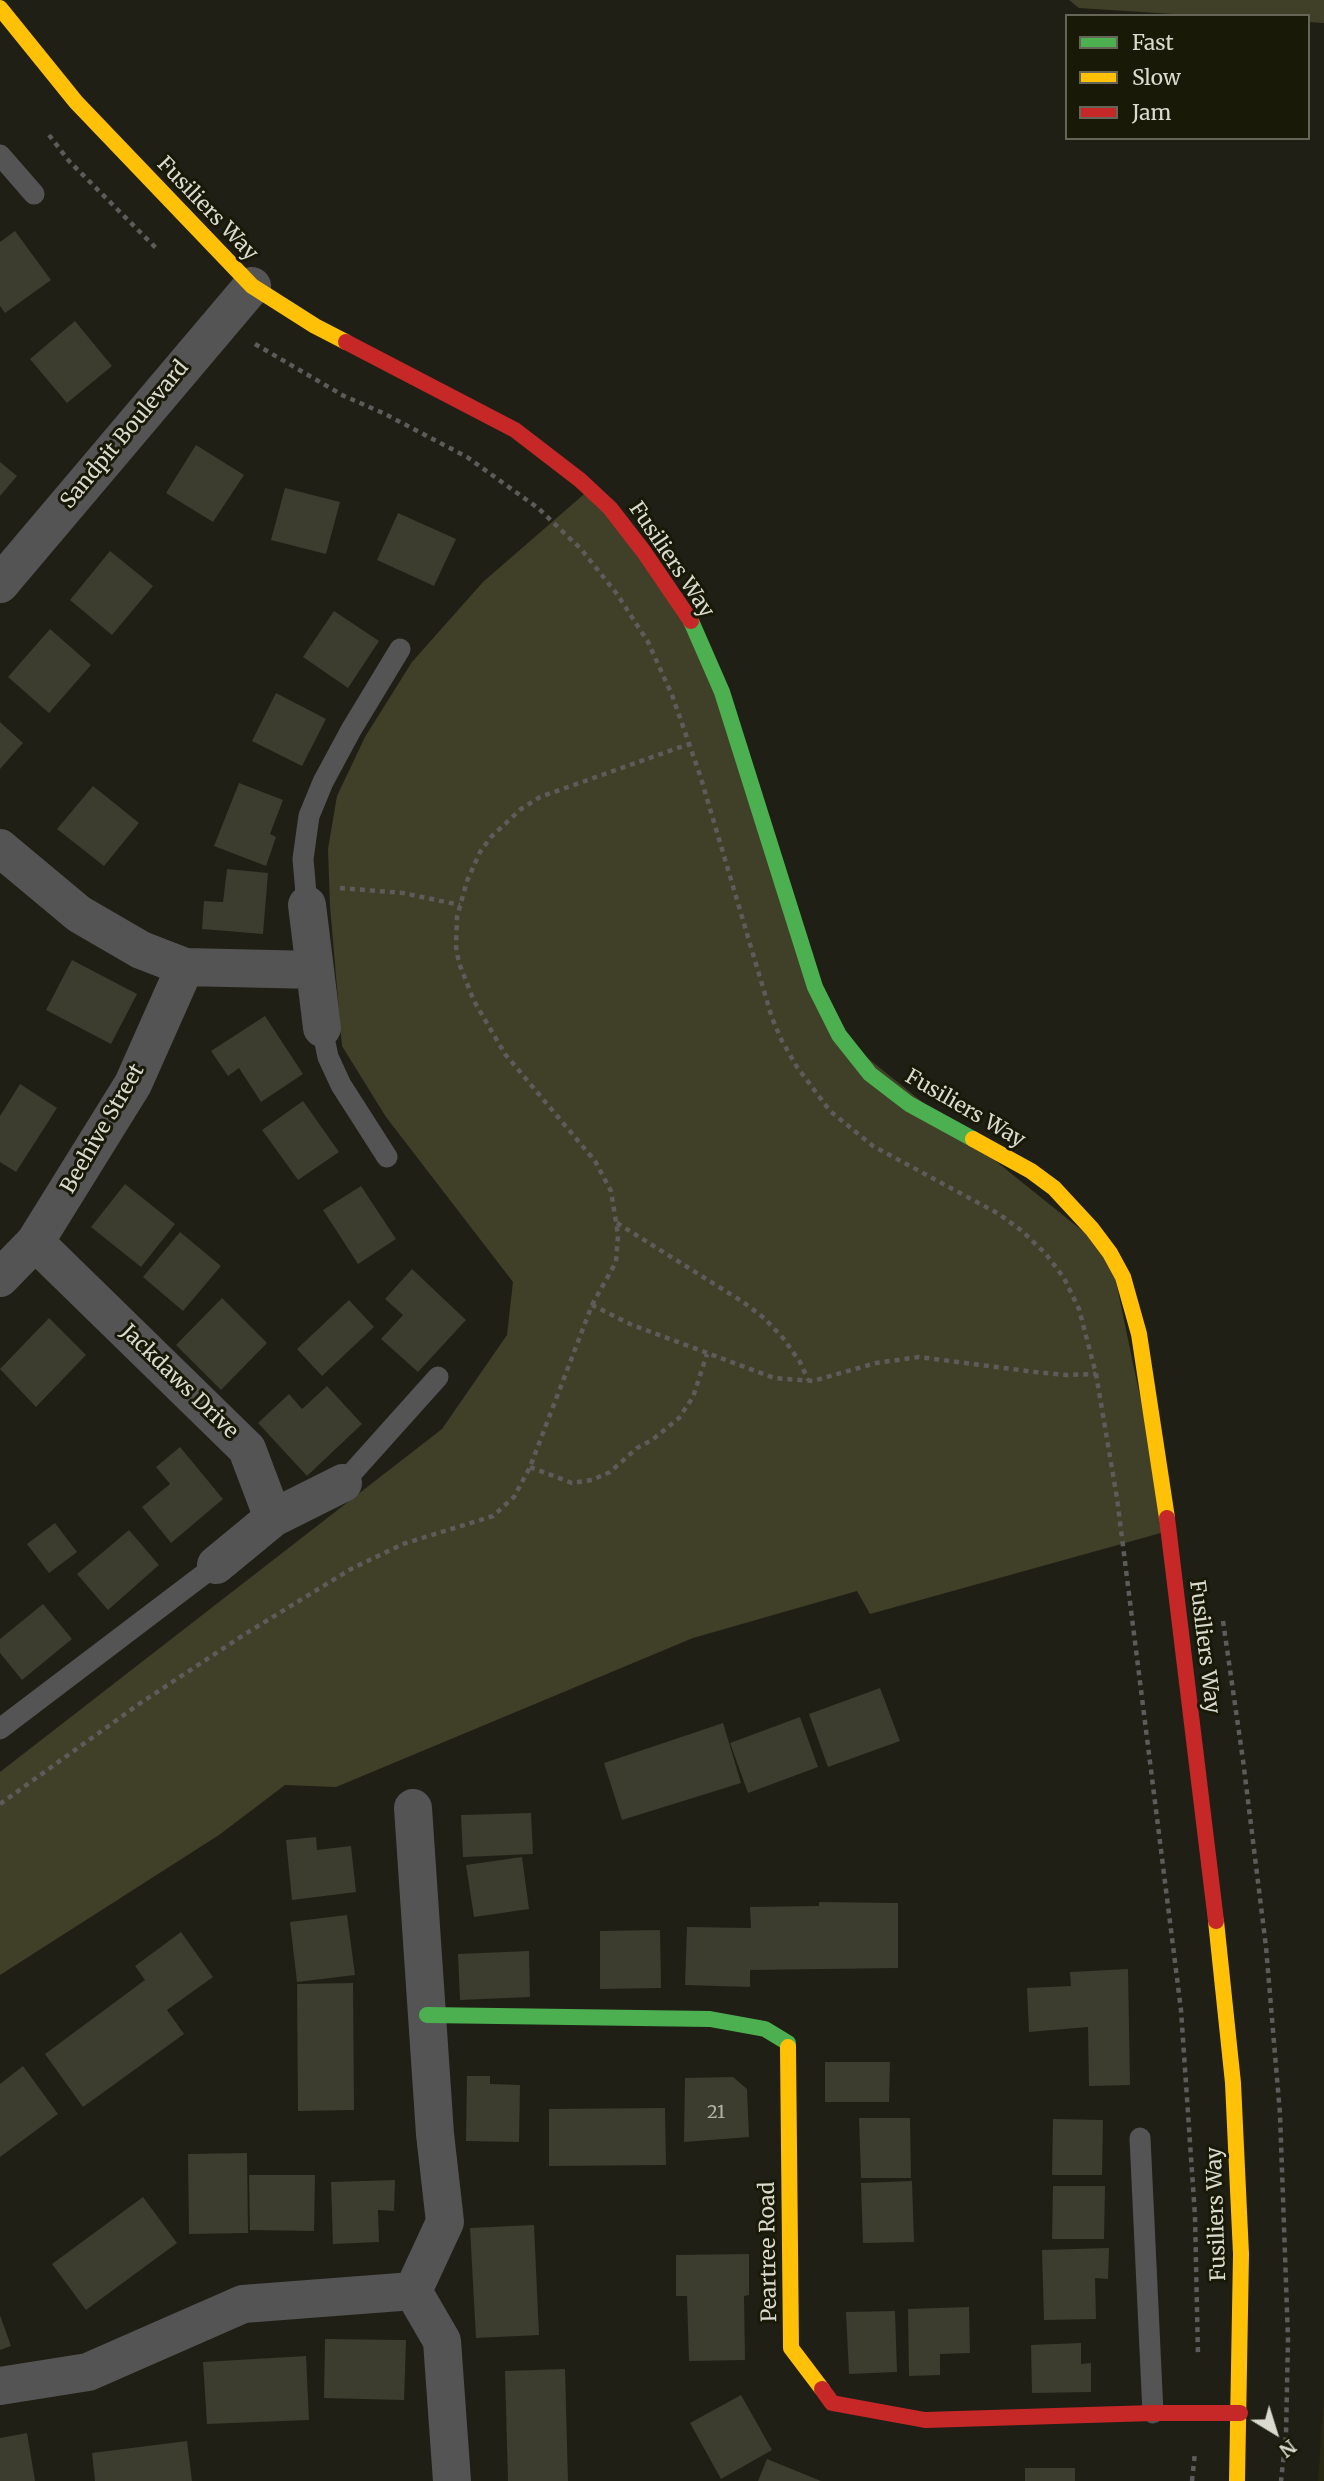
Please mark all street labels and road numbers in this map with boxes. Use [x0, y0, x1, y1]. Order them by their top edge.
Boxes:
street label: Fusiliers Way [151, 152, 263, 266]
street label: Sandpit Boulevard [56, 356, 194, 514]
street label: Fusiliers Way [623, 497, 719, 623]
street label: Beehive Street [56, 1060, 150, 1198]
street label: Fusiliers Way [901, 1065, 1029, 1153]
street label: Jackdaws Drive [115, 1320, 243, 1444]
street label: Fusiliers Way [1183, 1579, 1225, 1715]
street label: Fusiliers Way [1202, 2146, 1232, 2282]
street label: Peartree Road [755, 2182, 783, 2322]

